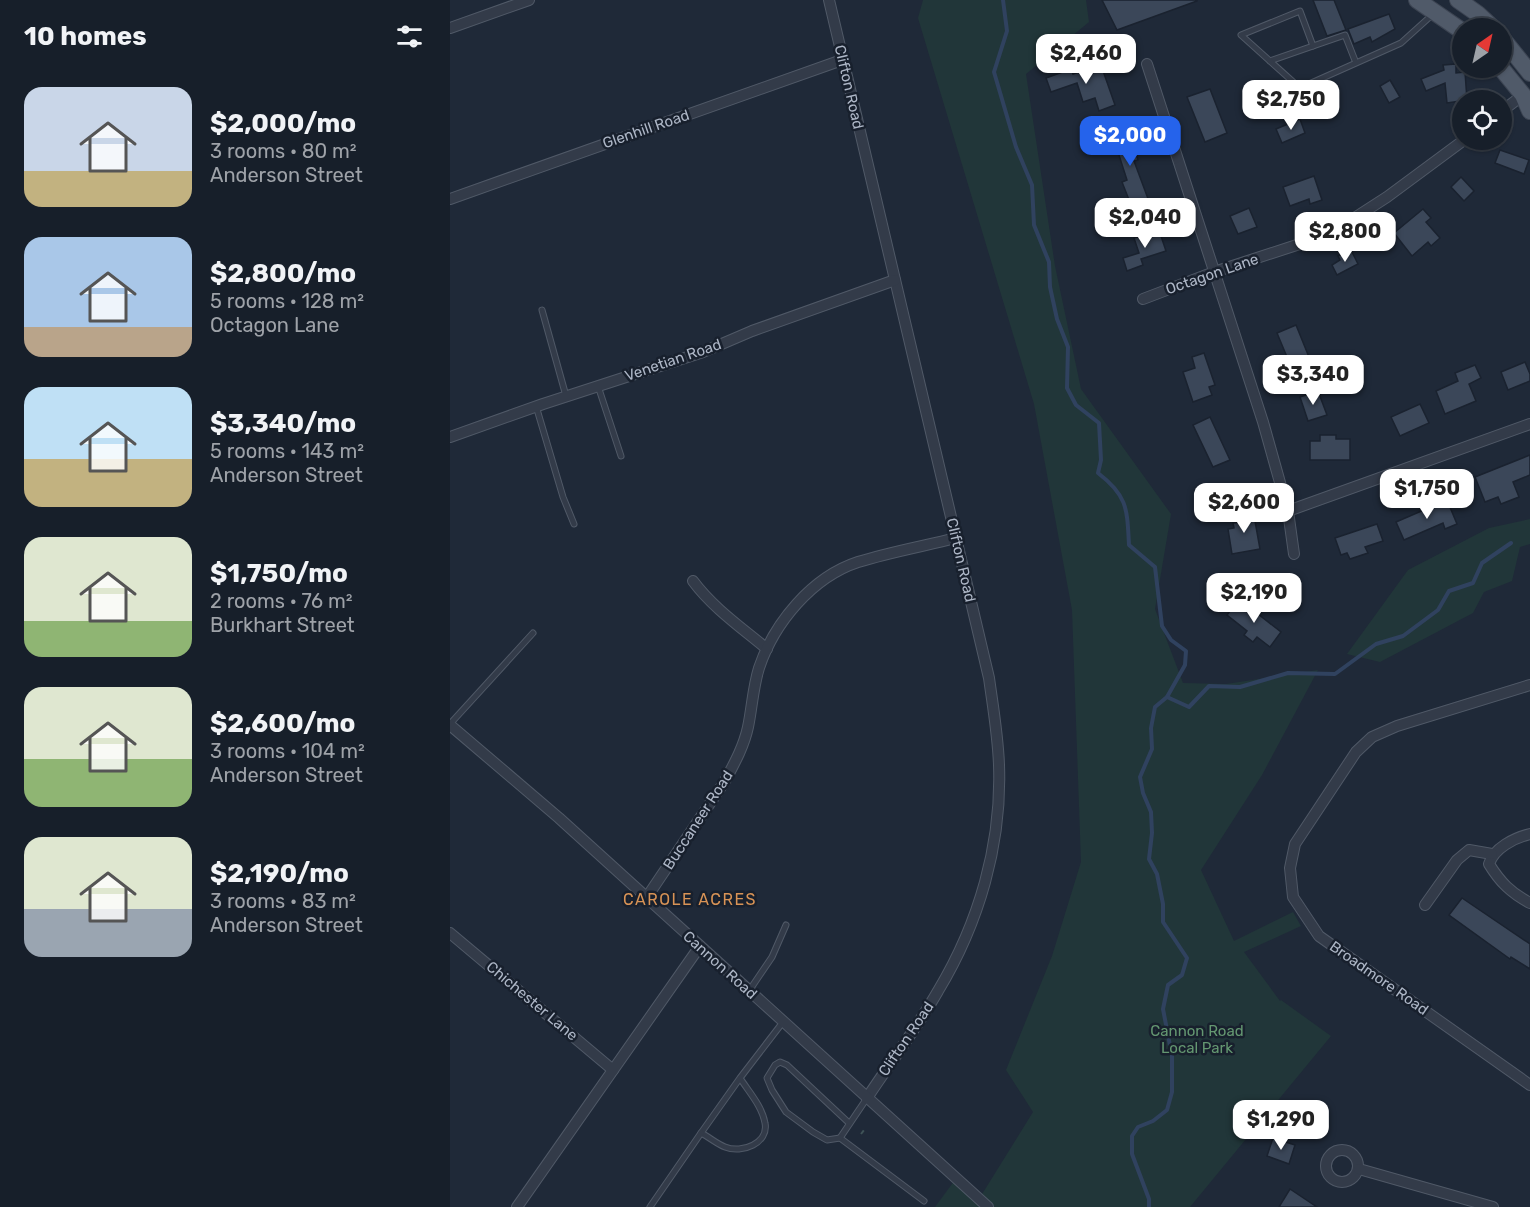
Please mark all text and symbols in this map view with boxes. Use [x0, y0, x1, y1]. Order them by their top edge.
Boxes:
north arrow [1452, 18, 1512, 78]
map controls [1452, 18, 1512, 150]
icon: filters [393, 20, 426, 53]
text: 10 homes [24, 21, 147, 52]
pin: $2,460 [1037, 34, 1135, 85]
text: $2,460 [1050, 41, 1122, 65]
street label: Clifton Road [831, 43, 867, 131]
pin: $2,750 [1242, 80, 1340, 131]
text: $2,750 [1256, 87, 1326, 111]
button: locate [1452, 90, 1512, 150]
street label: Glenhill Road [600, 106, 692, 152]
text: $2,000/mo [210, 108, 356, 139]
icon: home [72, 111, 144, 183]
pin: $2,000 [1081, 116, 1179, 167]
text: $2,000 [1094, 123, 1166, 147]
text: 3 rooms · 80 m² [210, 139, 357, 163]
text: Anderson Street [210, 163, 363, 187]
pin: $2,040 [1096, 198, 1194, 249]
text: $2,040 [1109, 205, 1181, 229]
pin: $2,800 [1296, 212, 1394, 263]
text: $2,800 [1309, 219, 1381, 243]
street label: Octagon Lane [1163, 250, 1261, 298]
text: $2,800/mo [210, 258, 356, 289]
icon: home [72, 261, 144, 333]
text: 5 rooms · 128 m² [210, 289, 364, 313]
text: Octagon Lane [210, 313, 340, 337]
street label: Venetian Road [622, 335, 724, 385]
pin: $3,340 [1264, 355, 1362, 406]
text: $3,340 [1277, 362, 1349, 386]
text: $3,340/mo [210, 408, 356, 439]
icon: home [72, 411, 144, 483]
text: 5 rooms · 143 m² [210, 439, 364, 463]
text: Anderson Street [210, 463, 363, 487]
pin: $1,750 [1378, 469, 1476, 520]
text: $1,750 [1394, 476, 1460, 500]
pin: $2,600 [1195, 483, 1293, 534]
text: $2,600 [1208, 490, 1280, 514]
street label: Clifton Road [943, 516, 979, 604]
text: $1,750/mo [210, 558, 348, 589]
icon: home [72, 561, 144, 633]
pin: $2,190 [1205, 573, 1303, 624]
text: $2,190 [1221, 580, 1287, 604]
text: 2 rooms · 76 m² [210, 589, 353, 613]
text: Burkhart Street [210, 613, 355, 637]
text: $2,600/mo [210, 708, 355, 739]
icon: home [72, 711, 144, 783]
text: 3 rooms · 104 m² [210, 739, 365, 763]
text: Anderson Street [210, 763, 363, 787]
street label: Buccaneer Road [659, 767, 737, 873]
text: $2,190/mo [210, 858, 349, 889]
icon: home [72, 861, 144, 933]
text: 3 rooms · 83 m² [210, 889, 356, 913]
district label: CAROLE ACRES [623, 890, 757, 909]
text: Anderson Street [210, 913, 363, 937]
street label: Cannon Road [679, 927, 761, 1003]
street label: Broadmore Road [1326, 937, 1432, 1019]
street label: Chichester Lane [483, 958, 581, 1044]
street label: Clifton Road [875, 998, 937, 1080]
park label: Cannon Road Local Park [1150, 1022, 1244, 1057]
pin: $1,290 [1232, 1100, 1330, 1151]
text: $1,290 [1247, 1107, 1315, 1131]

